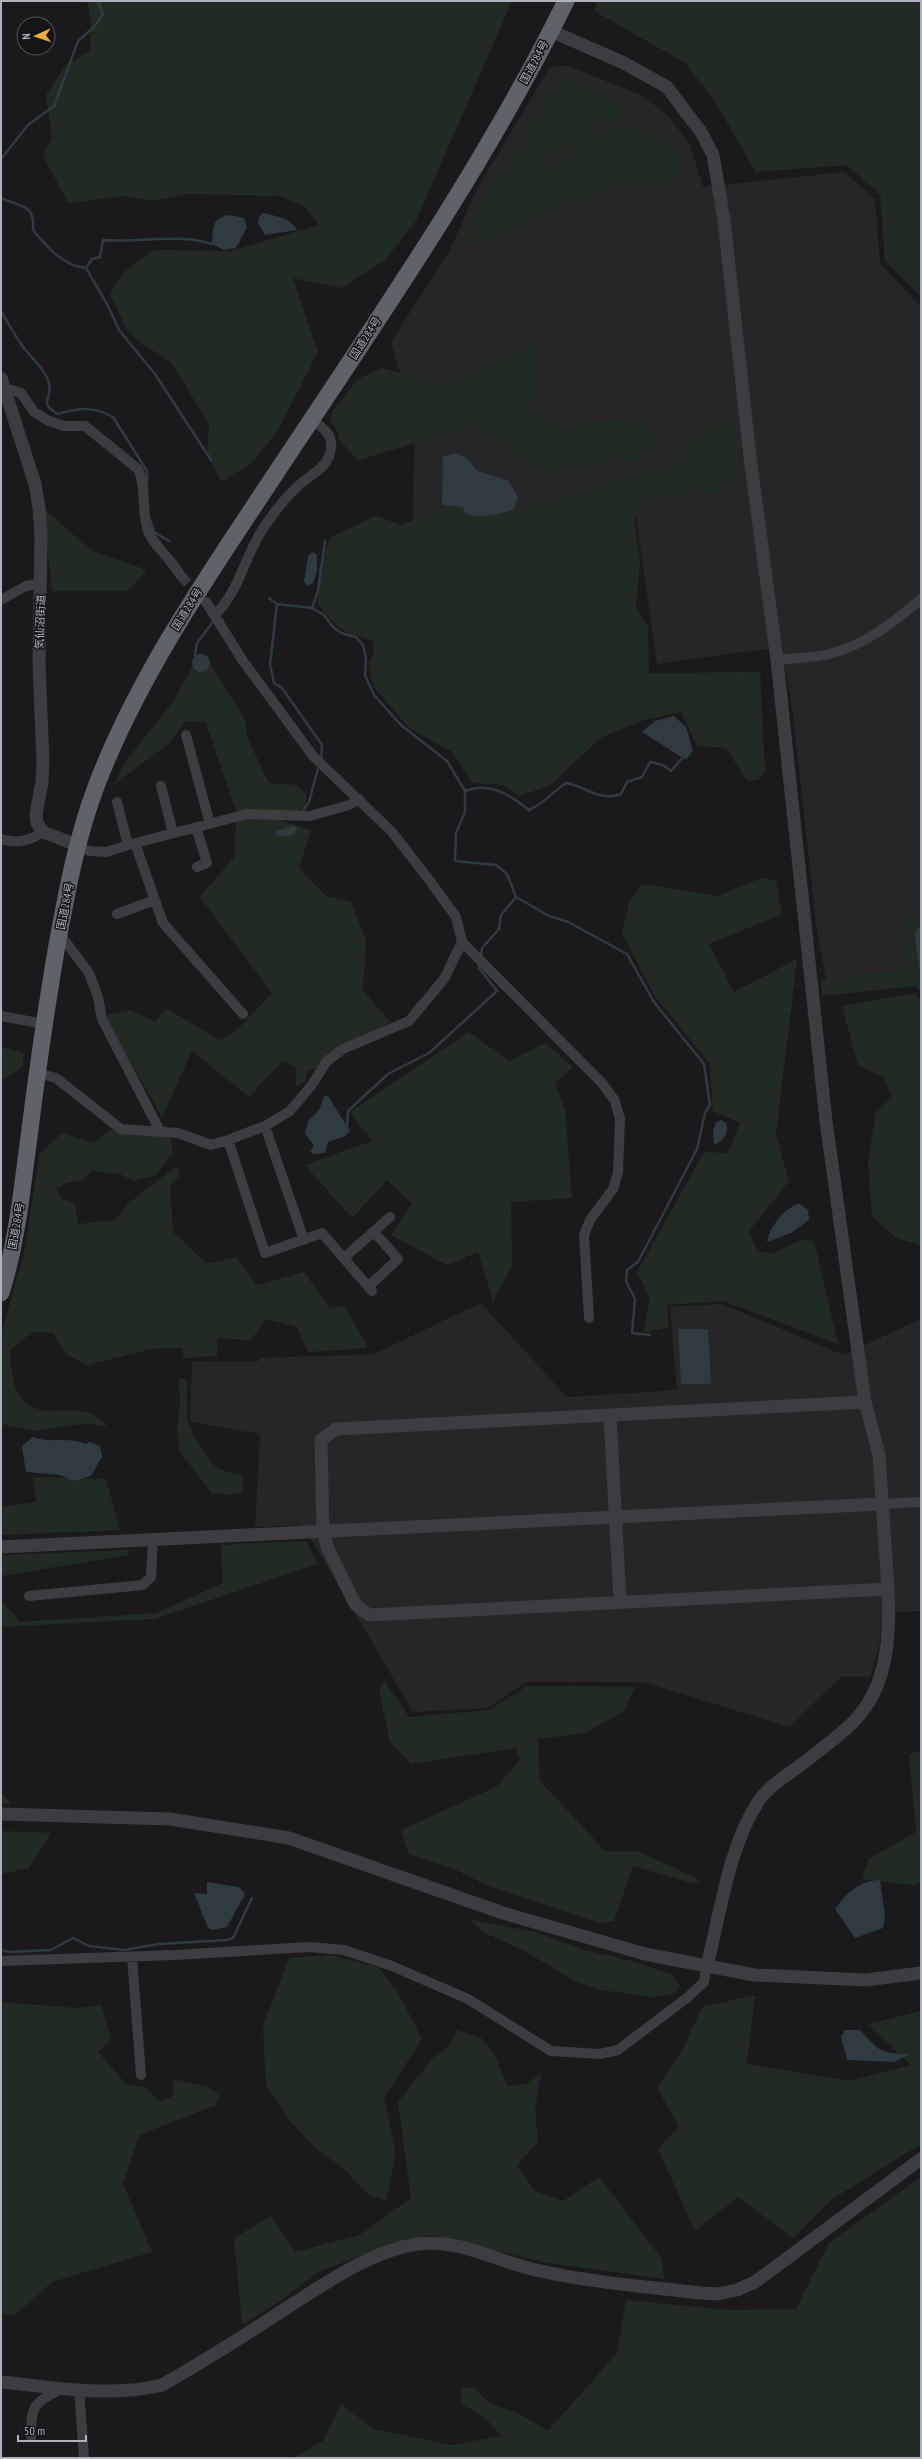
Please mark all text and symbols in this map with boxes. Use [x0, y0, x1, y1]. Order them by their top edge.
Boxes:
north arrow [16, 16, 56, 56]
text: N [19, 33, 33, 40]
street label: 国道284号 [517, 38, 551, 86]
street label: 国道284号 [346, 314, 384, 362]
street label: 国道284号 [168, 585, 206, 633]
street label: 気仙沼街道 [32, 594, 48, 650]
street label: 国道284号 [54, 881, 76, 931]
street label: 国道284号 [5, 1201, 27, 1251]
scale bar [18, 2417, 86, 2443]
text: 50 m [24, 2423, 45, 2438]

